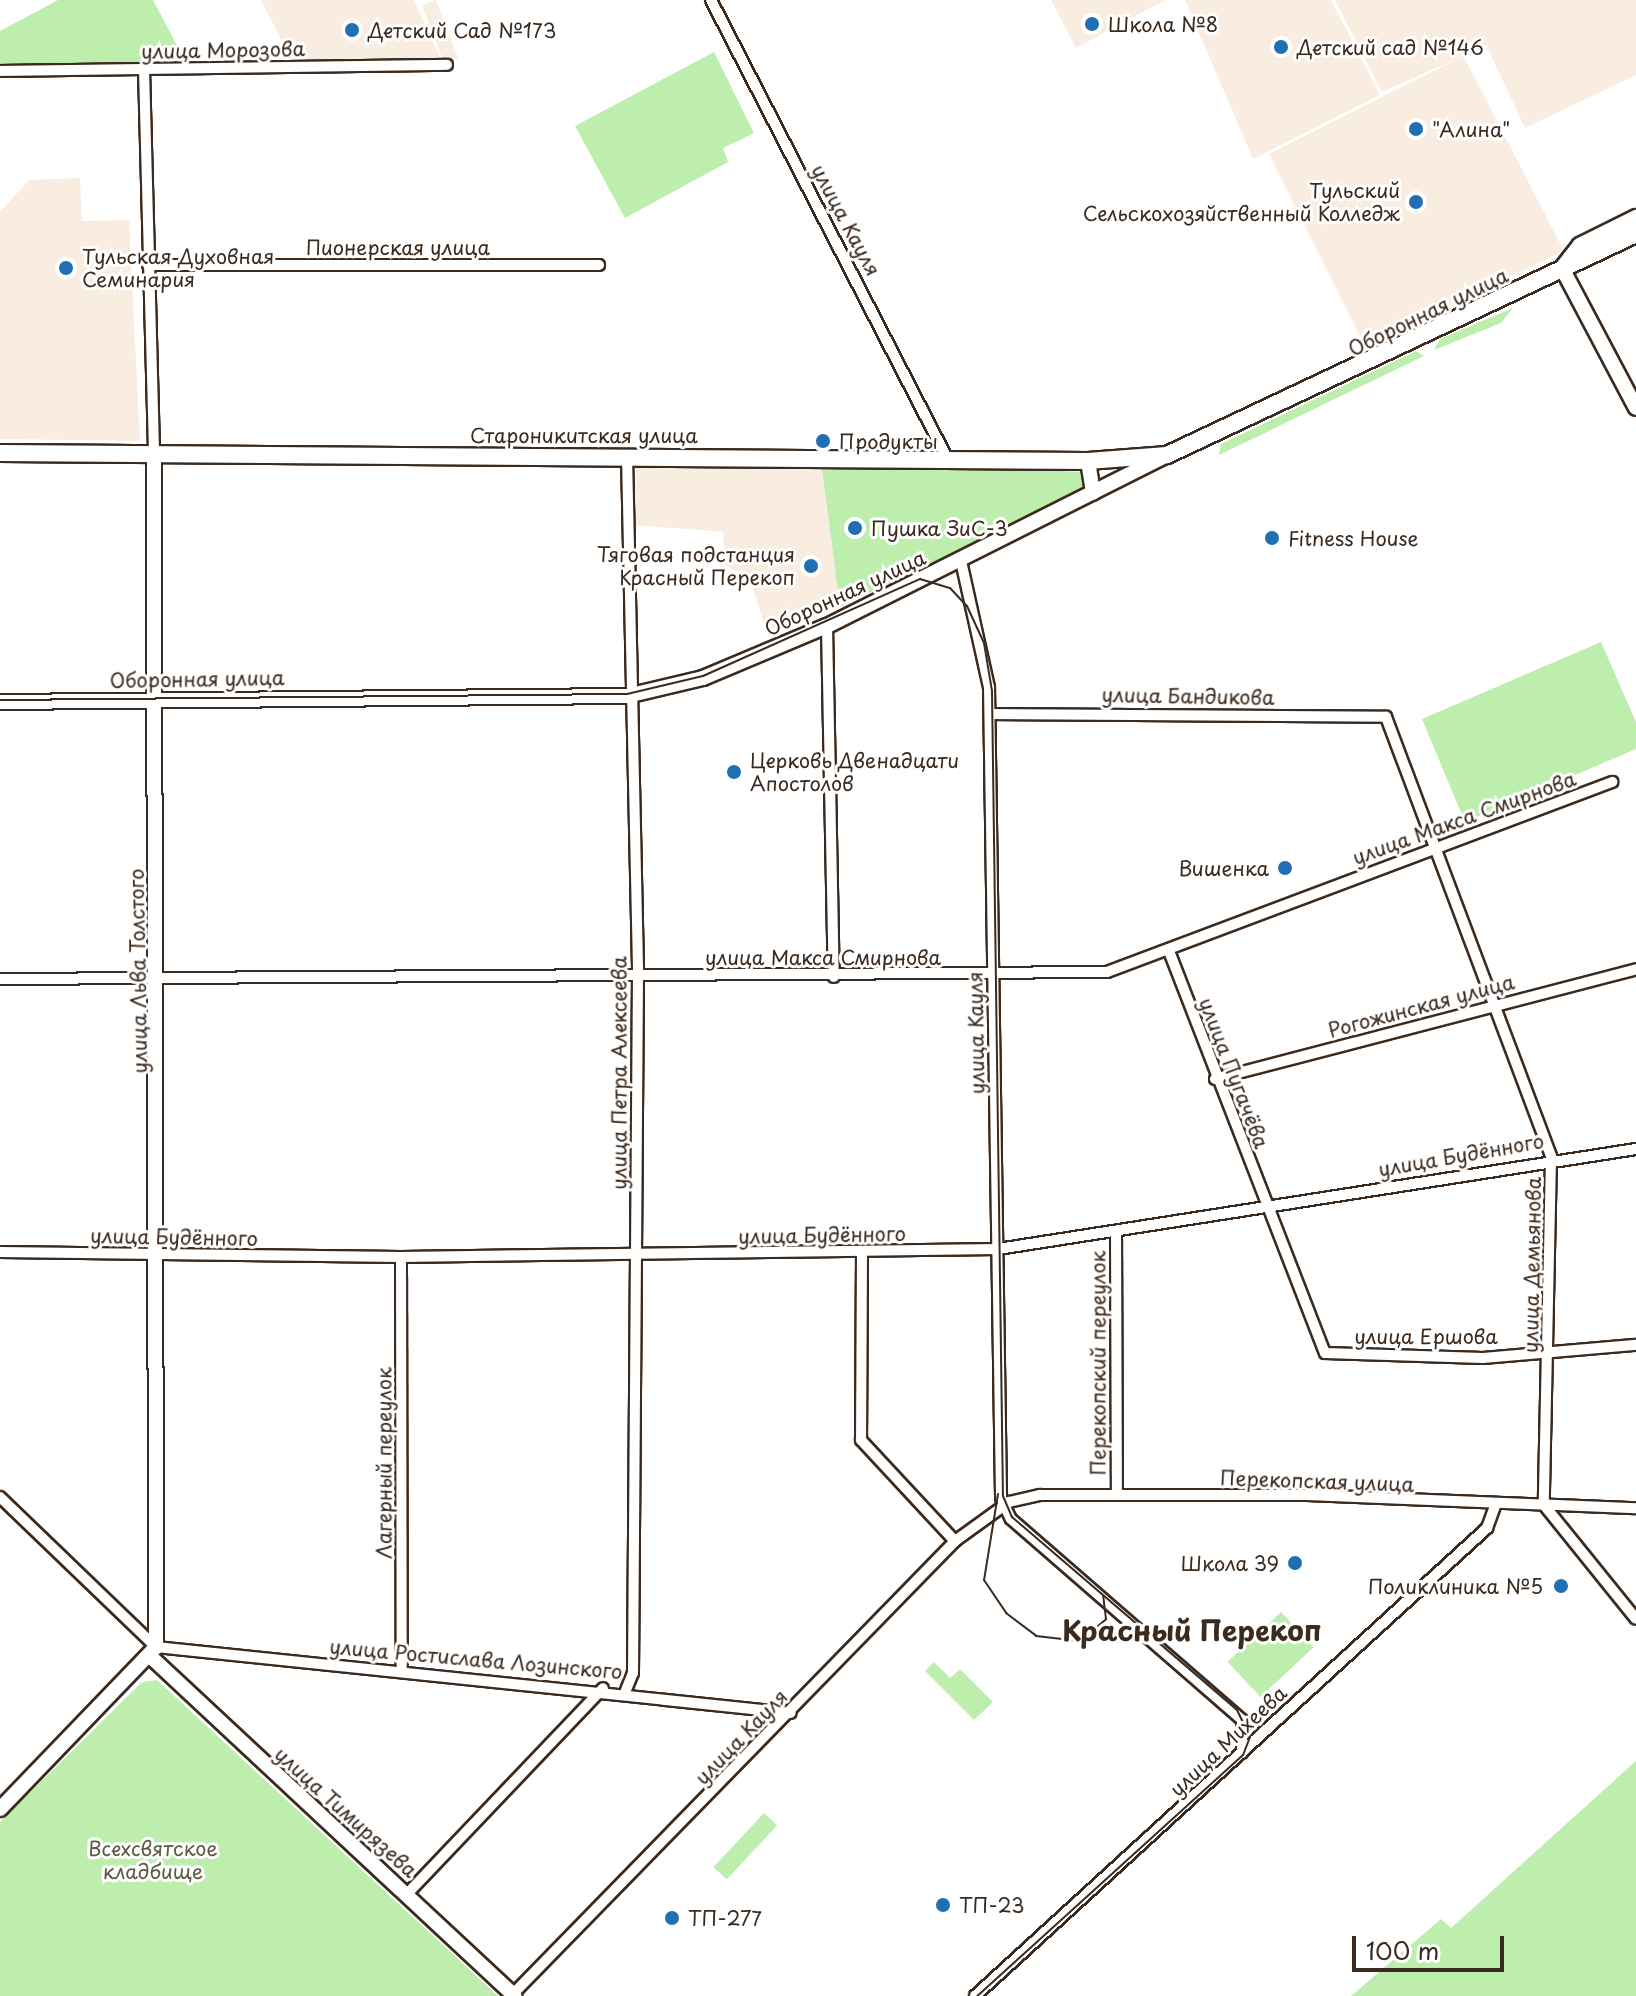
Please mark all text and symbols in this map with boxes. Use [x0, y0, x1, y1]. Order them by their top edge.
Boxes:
place label: Школа №8 [1108, 12, 1219, 36]
marker: Школа №8 [1083, 15, 1101, 33]
place label: Детский Сад №173 [368, 18, 557, 42]
marker: Детский Сад №173 [343, 21, 361, 39]
place label: Детский сад №146 [1297, 35, 1485, 59]
street label: улица Морозова [140, 37, 306, 63]
marker: Детский сад №146 [1272, 38, 1290, 56]
place label: "Алина" [1432, 117, 1510, 141]
marker: "Алина" [1407, 120, 1425, 138]
street label: улица Кауля [807, 160, 885, 280]
place label: Тульский Сельскохозяйственный Колледж [1083, 178, 1400, 225]
marker: Тульский Сельскохозяйственный Колледж [1407, 193, 1425, 211]
street label: Пионерская улица [305, 235, 491, 259]
place label: Тульская Духовная Семинария [82, 244, 274, 291]
marker: Тульская Духовная Семинария [57, 259, 75, 277]
street label: Оборонная улица [1344, 263, 1512, 361]
street label: Староникитская улица [470, 423, 698, 447]
place label: Продукты [839, 429, 938, 453]
marker: Продукты [814, 432, 832, 450]
place label: Пушка ЗиС-3 [871, 516, 1009, 540]
marker: Пушка ЗиС-3 [846, 519, 864, 537]
place label: Fitness House [1288, 526, 1418, 550]
marker: Fitness House [1263, 529, 1281, 547]
place label: Тяговая подстанция Красный Перекоп [597, 542, 795, 589]
street label: Оборонная улица [760, 545, 930, 641]
marker: Тяговая подстанция Красный Перекоп [802, 557, 820, 575]
street label: Оборонная улица [109, 665, 285, 693]
street label: улица Бандикова [1101, 682, 1275, 710]
place label: Церковь Двенадцати Апостолов [750, 748, 959, 795]
marker: Церковь Двенадцати Апостолов [725, 763, 743, 781]
street label: улица Макса Смирнова [1348, 766, 1580, 870]
place label: Вишенка [1178, 856, 1269, 880]
marker: Вишенка [1276, 859, 1294, 877]
street label: улица Льва Толстого [124, 868, 152, 1074]
street label: улица Макса Смирнова [703, 945, 943, 969]
street label: улица Петра Алексеева [607, 955, 631, 1191]
street label: Рогожинская улица [1325, 969, 1517, 1043]
street label: улица Кауля [963, 971, 989, 1095]
street label: улица Пугачёва [1194, 994, 1274, 1152]
street label: улица Будённого [1376, 1129, 1546, 1181]
street label: улица Демьянова [1518, 1176, 1546, 1354]
street label: улица Будённого [737, 1222, 907, 1248]
street label: улица Будённого [89, 1224, 259, 1250]
street label: Перекопский переулок [1086, 1251, 1110, 1475]
street label: улица Ершова [1354, 1324, 1498, 1348]
street label: Лагерный переулок [372, 1367, 396, 1559]
street label: Перекопская улица [1219, 1466, 1415, 1496]
place label: Школа 39 [1181, 1551, 1279, 1575]
marker: Школа 39 [1286, 1554, 1304, 1572]
place label: Поликлиника №5 [1368, 1574, 1543, 1598]
marker: Поликлиника №5 [1550, 1575, 1572, 1597]
district label: Красный Перекоп [1062, 1613, 1322, 1647]
street label: улица Ростислава Лозинского [327, 1634, 625, 1684]
street label: улица Михеева [1164, 1680, 1292, 1802]
street label: улица Кауля [690, 1684, 792, 1790]
street label: улица Тимирязева [270, 1742, 422, 1882]
park label: Всехсвятское кладбище [88, 1837, 218, 1884]
place label: ТП-23 [959, 1893, 1024, 1917]
marker: ТП-23 [934, 1896, 952, 1914]
place label: ТП-277 [688, 1906, 762, 1930]
marker: ТП-277 [663, 1909, 681, 1927]
scale bar [1356, 1920, 1508, 1970]
text: 100 m [1366, 1932, 1439, 1968]

